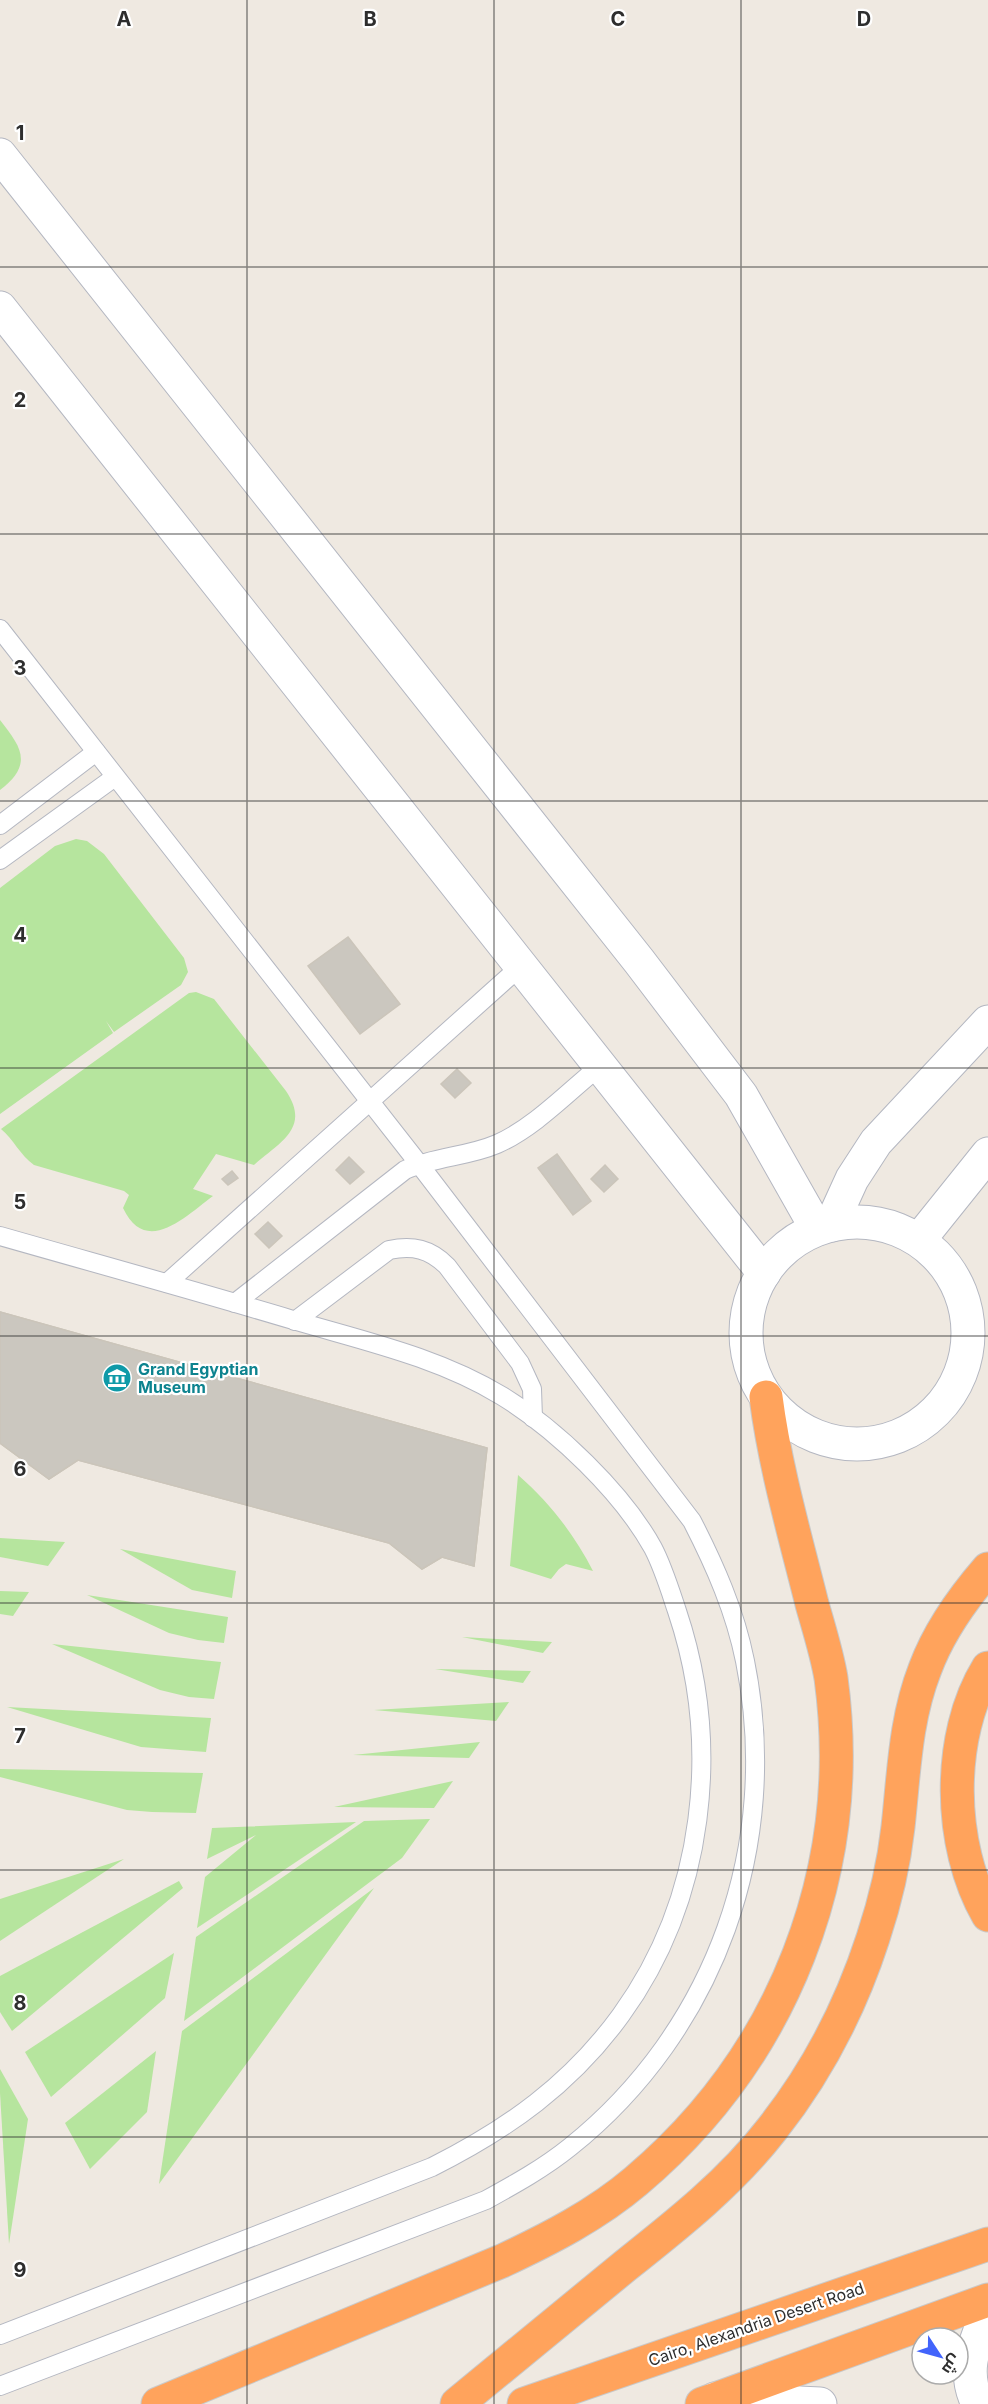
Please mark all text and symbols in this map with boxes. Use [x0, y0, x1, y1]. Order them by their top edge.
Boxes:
text: A [117, 7, 132, 31]
text: B [363, 7, 377, 31]
text: C [611, 7, 625, 31]
text: D [857, 7, 871, 31]
text: 1 [16, 121, 24, 145]
text: 2 [14, 388, 26, 412]
text: 3 [14, 656, 26, 680]
text: 4 [13, 923, 27, 947]
text: 5 [14, 1190, 26, 1214]
place label: Grand Egyptian Museum [138, 1359, 258, 1397]
museum icon: Grand Egyptian Museum [101, 1362, 133, 1394]
text: 6 [14, 1457, 27, 1481]
text: 7 [14, 1724, 26, 1748]
text: 8 [13, 1991, 27, 2015]
text: 9 [14, 2258, 27, 2282]
street label: Cairo, Alexandria Desert Road [646, 2278, 866, 2370]
north arrow [910, 2326, 970, 2386]
text: ش [938, 2351, 966, 2379]

